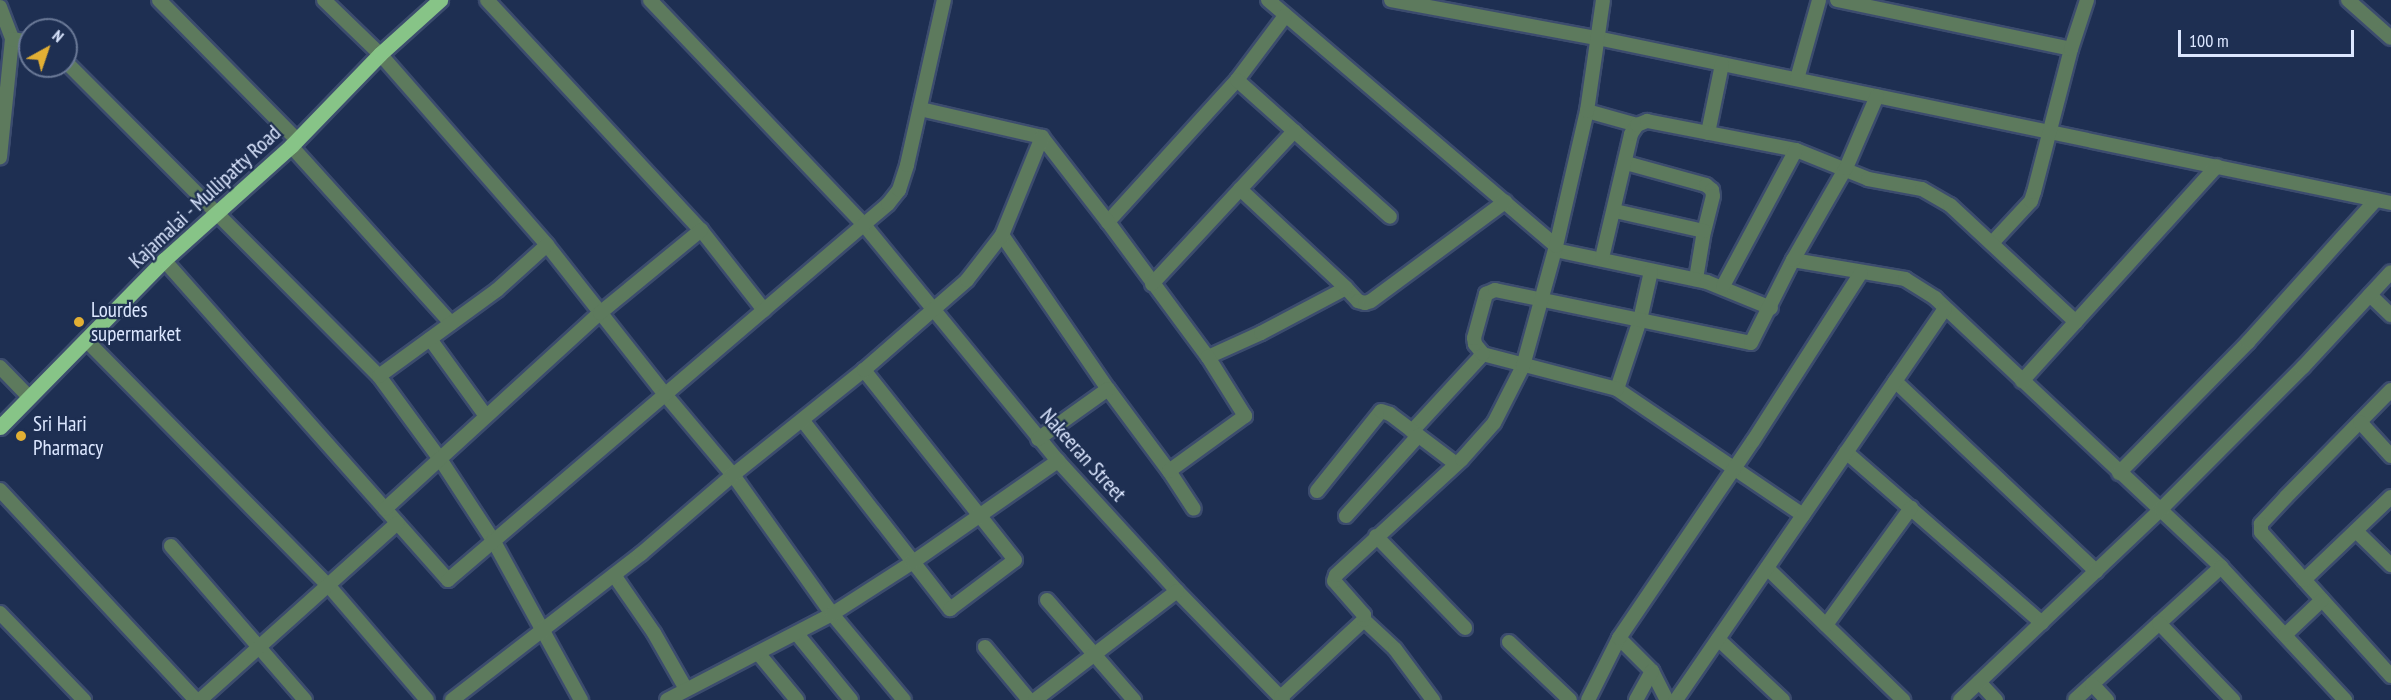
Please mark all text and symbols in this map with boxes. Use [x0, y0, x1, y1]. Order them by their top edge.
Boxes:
north arrow [18, 18, 78, 78]
scale bar [2181, 18, 2356, 56]
text: N [49, 25, 68, 46]
text: 100 m [2189, 29, 2229, 52]
street label: Kajamalai - Mullipatty Road [123, 120, 287, 274]
place label: Lourdes supermarket [91, 297, 181, 347]
marker: Lourdes supermarket [72, 315, 86, 329]
street label: Nakeeran Street [1035, 403, 1131, 507]
place label: Sri Hari Pharmacy [33, 411, 103, 461]
marker: Sri Hari Pharmacy [14, 429, 28, 443]

